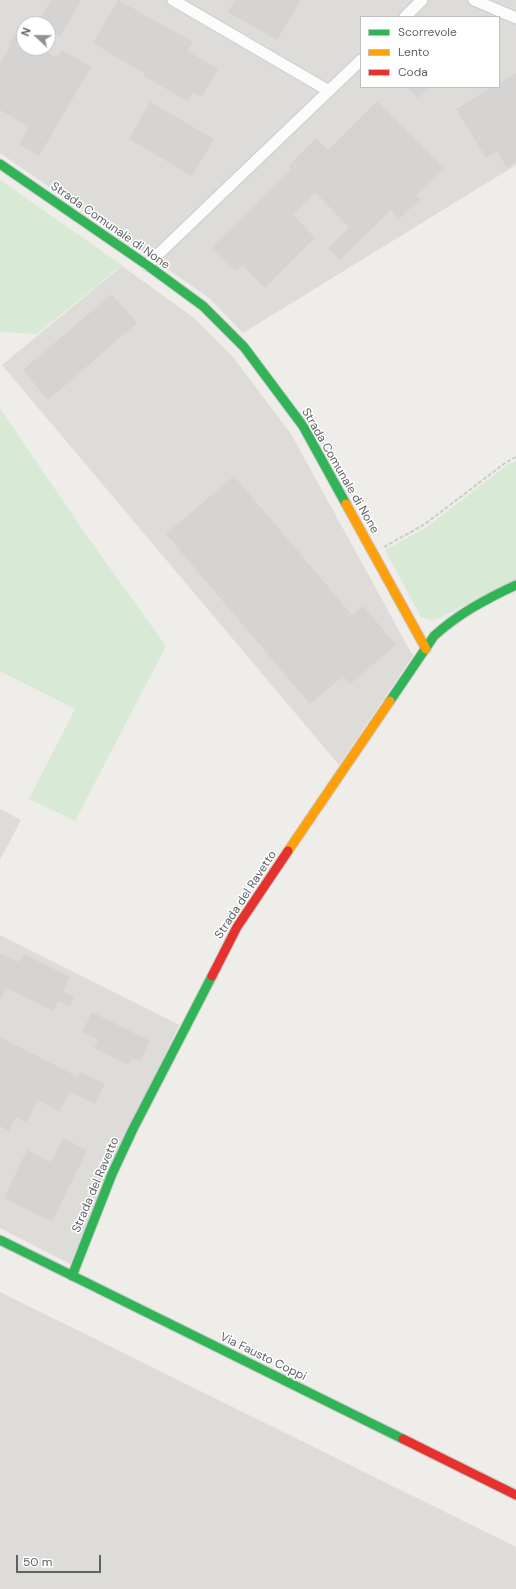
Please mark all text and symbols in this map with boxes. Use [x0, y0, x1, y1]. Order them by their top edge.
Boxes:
north arrow [16, 16, 56, 56]
legend [360, 16, 500, 88]
text: Scorrevole [398, 24, 457, 40]
text: N [18, 26, 34, 38]
text: Lento [398, 44, 429, 60]
text: Coda [398, 64, 428, 80]
street label: Strada Comunale di None [48, 179, 172, 273]
street label: Strada Comunale di None [298, 406, 382, 536]
street label: Strada del Ravetto [212, 848, 280, 942]
street label: Strada del Ravetto [69, 1135, 123, 1235]
street label: Via Fausto Coppi [217, 1330, 309, 1384]
scale bar [18, 1547, 103, 1573]
text: 50 m [23, 1554, 52, 1570]

